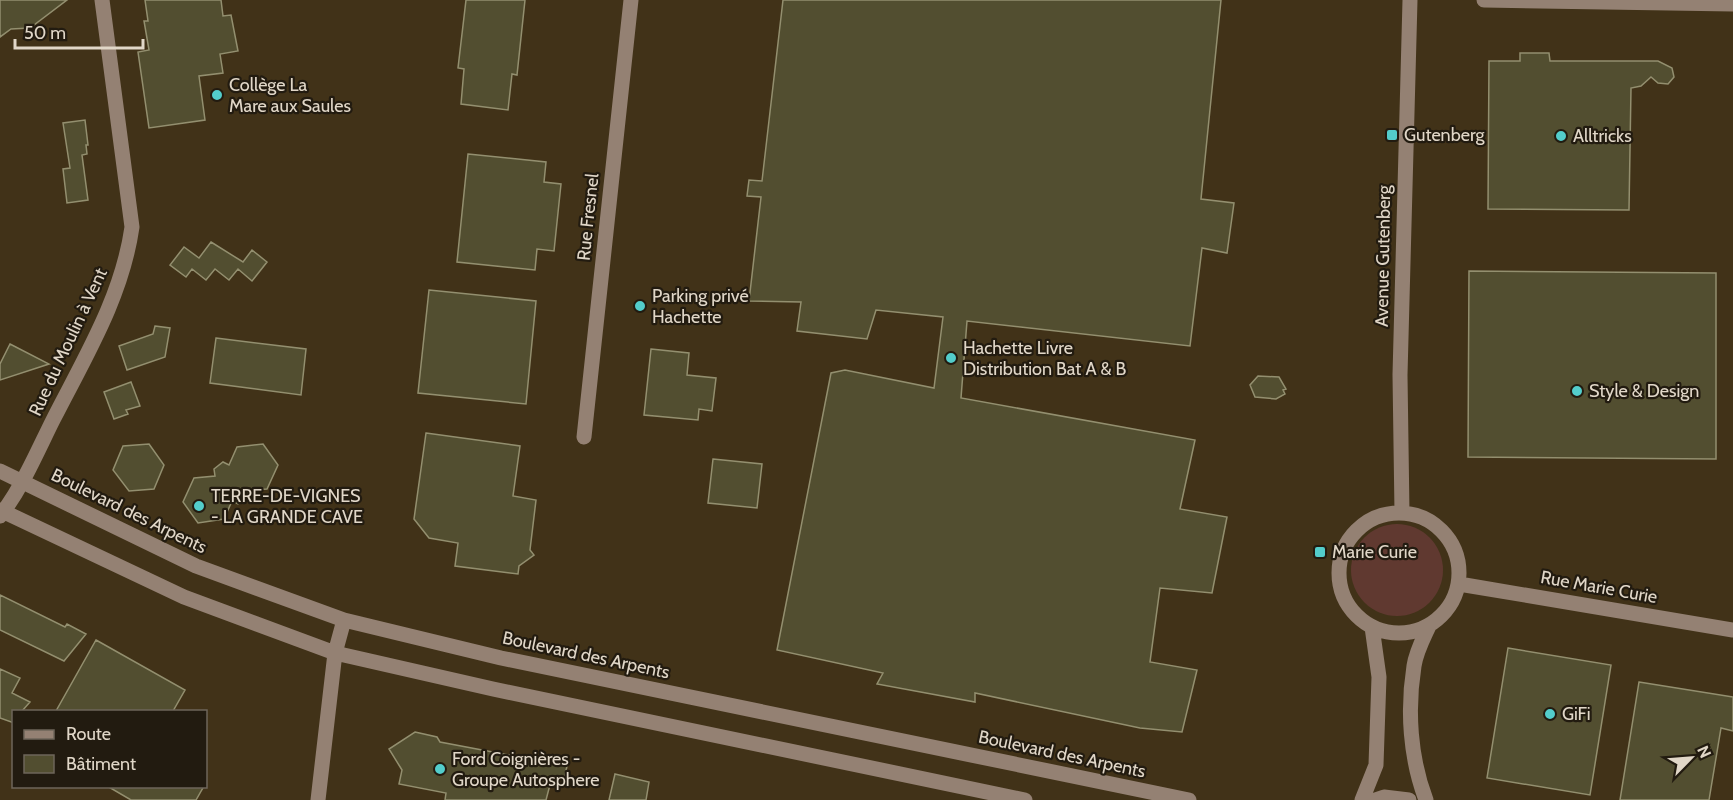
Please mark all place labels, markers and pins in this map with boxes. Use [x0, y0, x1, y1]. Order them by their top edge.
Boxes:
place label: Collège La Mare aux Saules [229, 74, 351, 117]
marker: Collège La Mare aux Saules [210, 88, 224, 102]
place label: Gutenberg [1404, 124, 1485, 146]
place label: Alltricks [1573, 125, 1632, 147]
marker: Gutenberg [1385, 128, 1399, 142]
marker: Alltricks [1554, 129, 1568, 143]
place label: Parking privé Hachette [652, 285, 749, 328]
marker: Parking privé Hachette [633, 299, 647, 313]
place label: Hachette Livre Distribution Bat A & B [963, 337, 1127, 380]
marker: Hachette Livre Distribution Bat A & B [944, 351, 958, 365]
place label: Style & Design [1589, 380, 1699, 402]
marker: Style & Design [1570, 384, 1584, 398]
place label: TERRE-DE-VIGNES - LA GRANDE CAVE [211, 485, 363, 528]
marker: TERRE-DE-VIGNES - LA GRANDE CAVE [192, 499, 206, 513]
place label: Marie Curie [1332, 541, 1417, 563]
marker: Marie Curie [1313, 545, 1327, 559]
place label: GiFi [1562, 703, 1591, 725]
marker: GiFi [1543, 707, 1557, 721]
place label: Ford Coignières - Groupe Autosphere [452, 748, 599, 791]
marker: Ford Coignières - Groupe Autosphere [433, 762, 447, 776]

